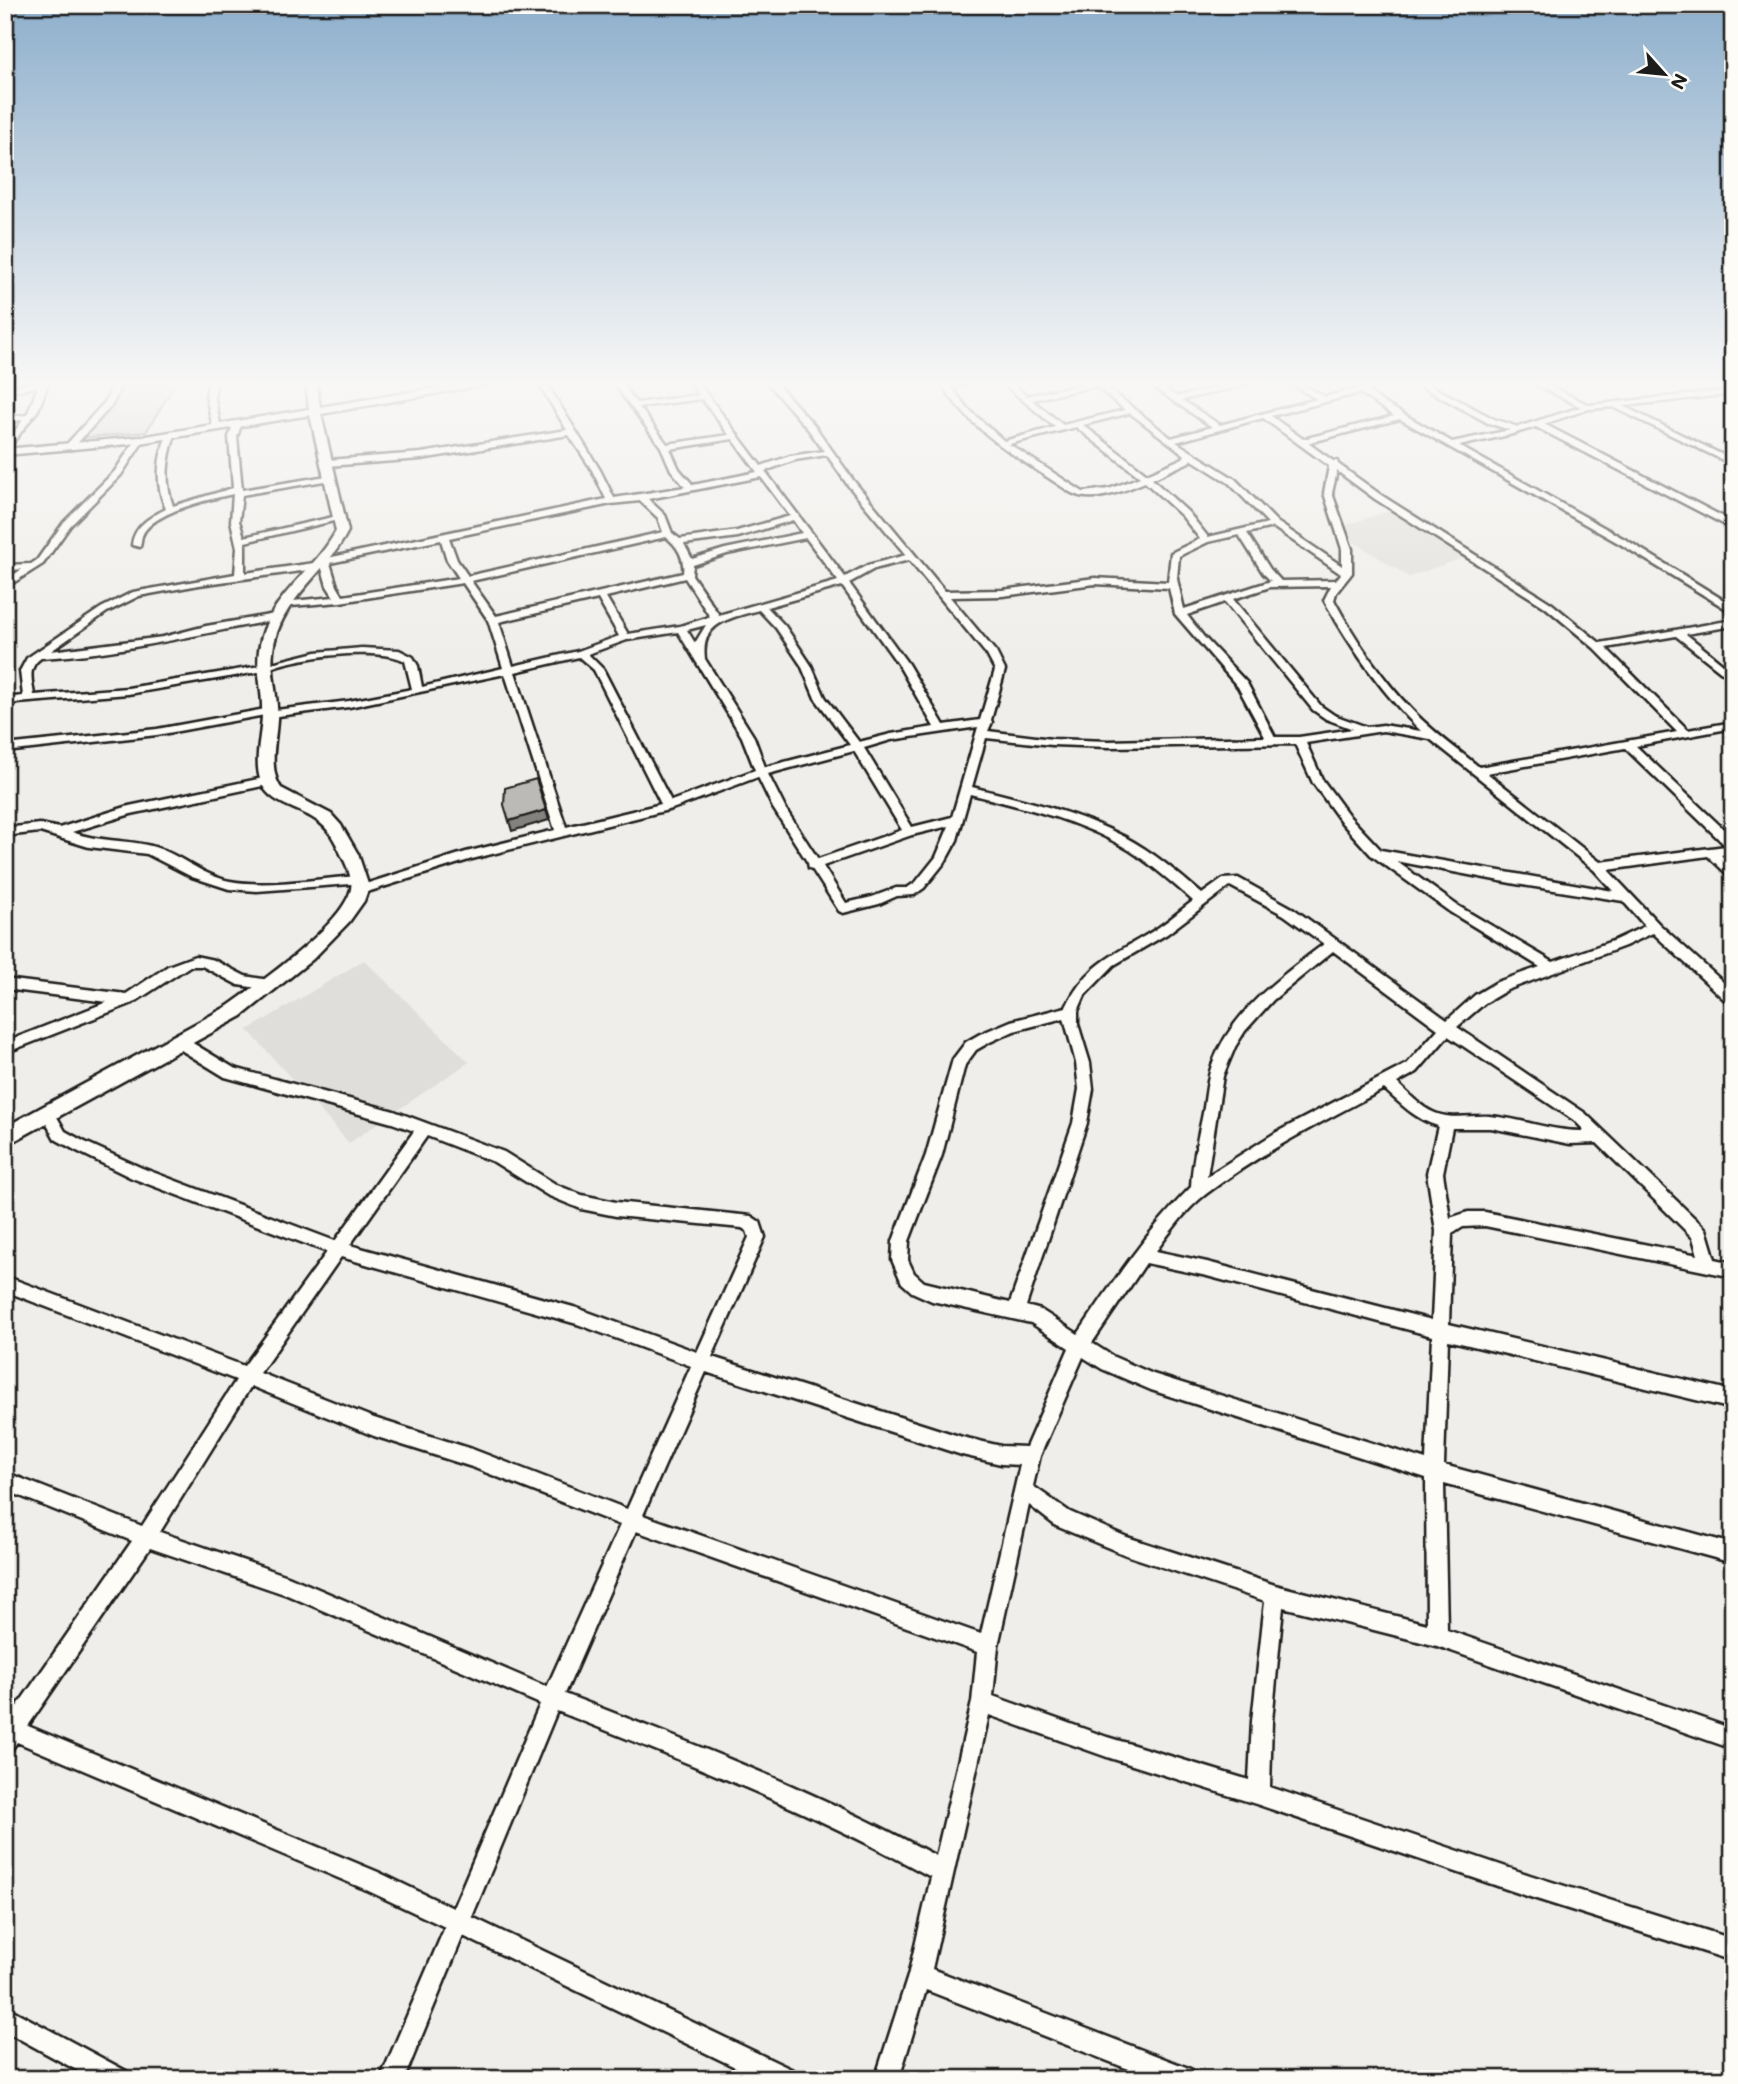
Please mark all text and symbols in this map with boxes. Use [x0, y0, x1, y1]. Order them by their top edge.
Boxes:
north arrow [1630, 38, 1700, 108]
text: N [1665, 70, 1694, 94]

